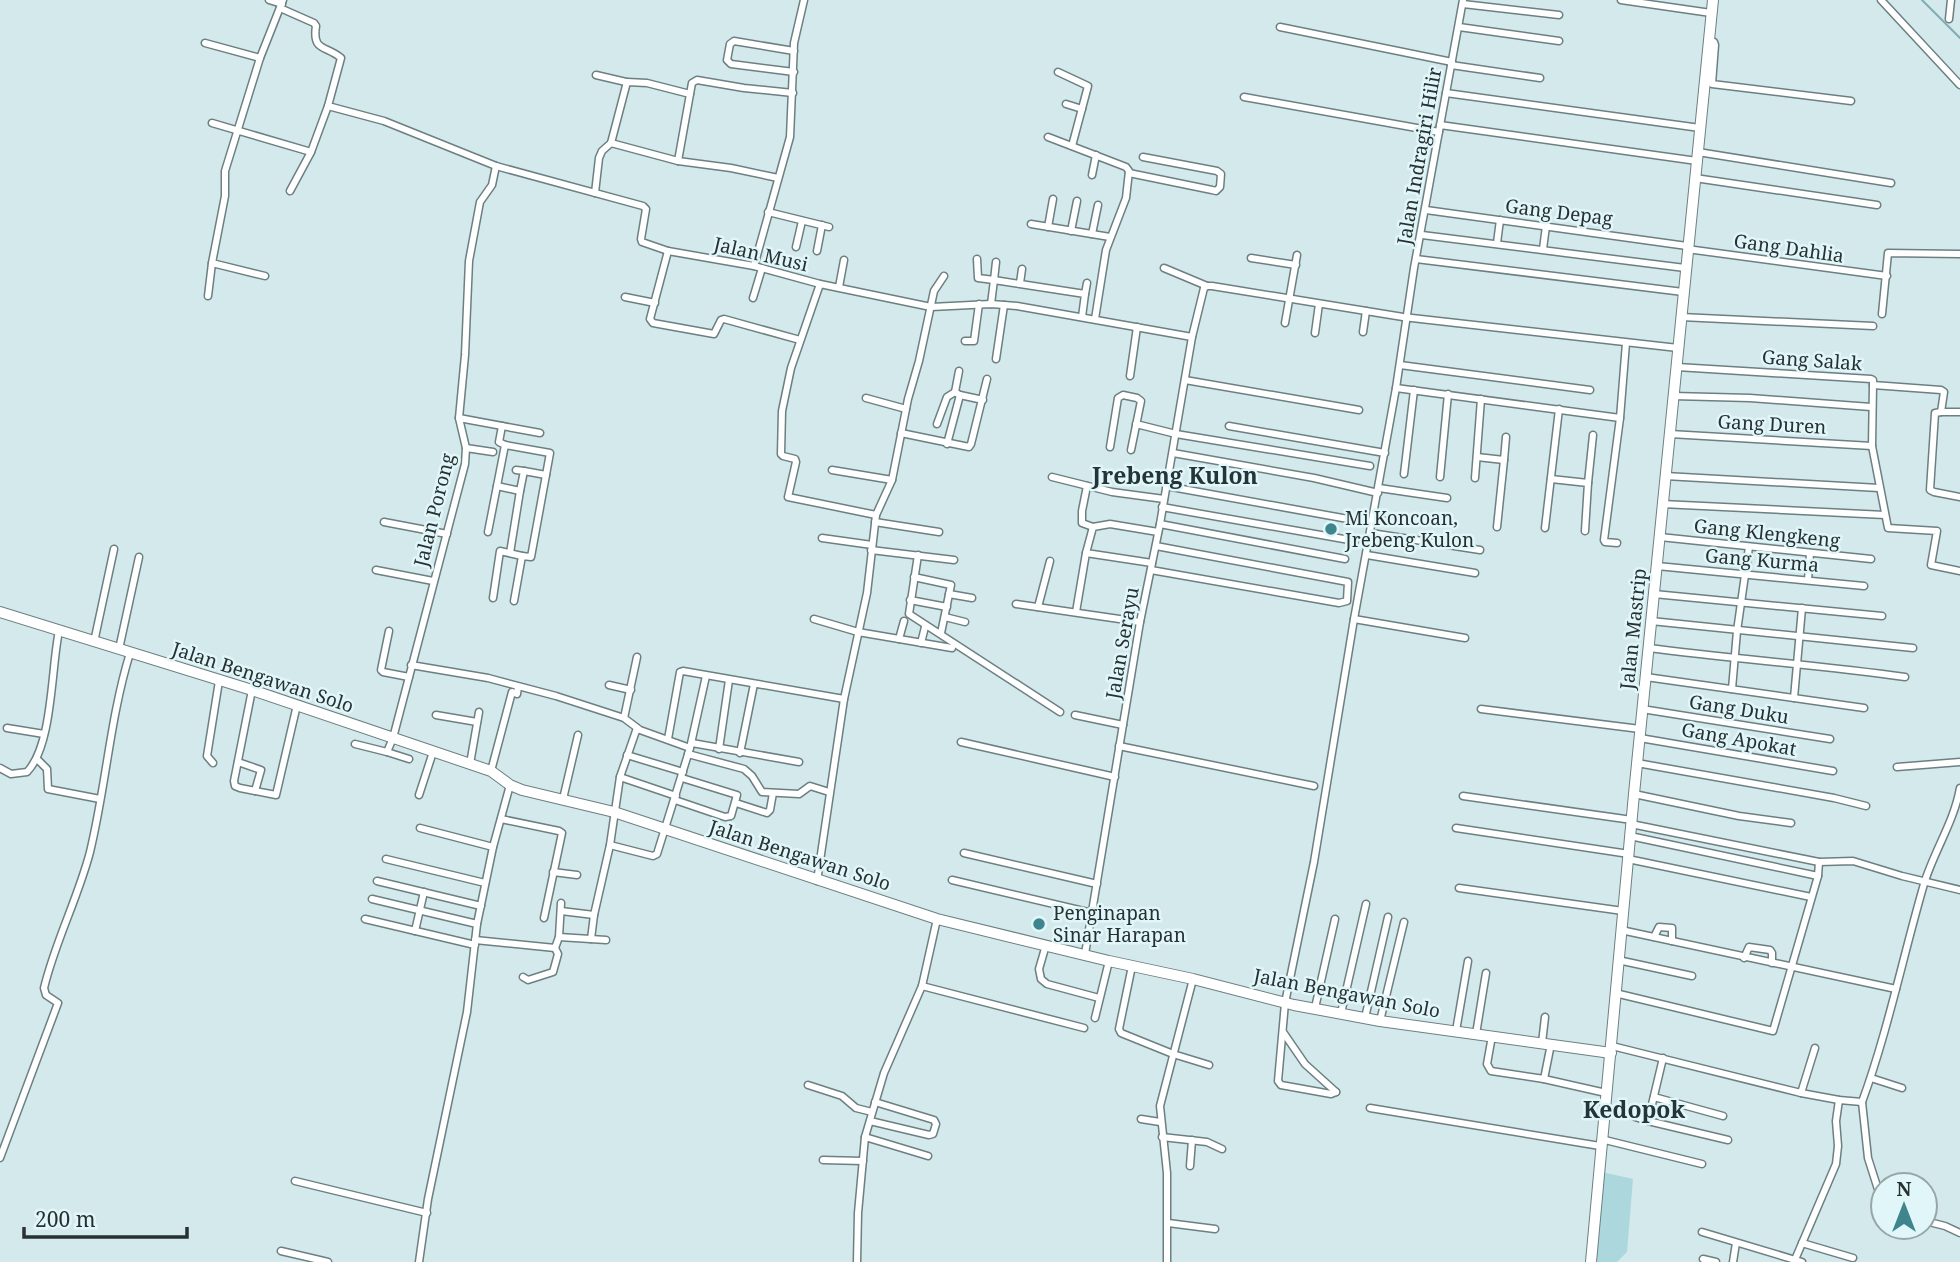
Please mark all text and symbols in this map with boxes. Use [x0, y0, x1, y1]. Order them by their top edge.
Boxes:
street label: Jalan Indragiri Hilir [1390, 65, 1447, 248]
street label: Gang Depag [1504, 193, 1614, 231]
street label: Gang Dahlia [1732, 227, 1846, 269]
street label: Jalan Musi [710, 230, 811, 277]
street label: Gang Salak [1761, 344, 1864, 377]
street label: Gang Duren [1717, 408, 1827, 440]
street label: Jalan Porong [407, 451, 461, 570]
district label: Jrebeng Kulon [1091, 459, 1258, 491]
place label: Mi Koncoan, Jrebeng Kulon [1344, 505, 1474, 553]
street label: Gang Klengkeng [1693, 512, 1841, 554]
marker: Mi Koncoan, Jrebeng Kulon [1323, 521, 1339, 537]
street label: Gang Kurma [1704, 542, 1820, 578]
street label: Jalan Mastrip [1614, 567, 1652, 692]
street label: Jalan Serayu [1099, 585, 1145, 702]
street label: Jalan Bengawan Solo [168, 635, 357, 719]
street label: Gang Duku [1687, 688, 1791, 730]
street label: Gang Apokat [1680, 716, 1799, 762]
street label: Jalan Bengawan Solo [705, 813, 894, 897]
place label: Penginapan Sinar Harapan [1053, 900, 1186, 948]
marker: Penginapan Sinar Harapan [1031, 916, 1047, 932]
street label: Jalan Bengawan Solo [1251, 962, 1442, 1024]
district label: Kedopok [1583, 1093, 1685, 1125]
north arrow [1869, 1171, 1939, 1241]
text: N [1897, 1176, 1912, 1202]
scale bar [24, 1196, 187, 1240]
text: 200 m [35, 1205, 96, 1233]

